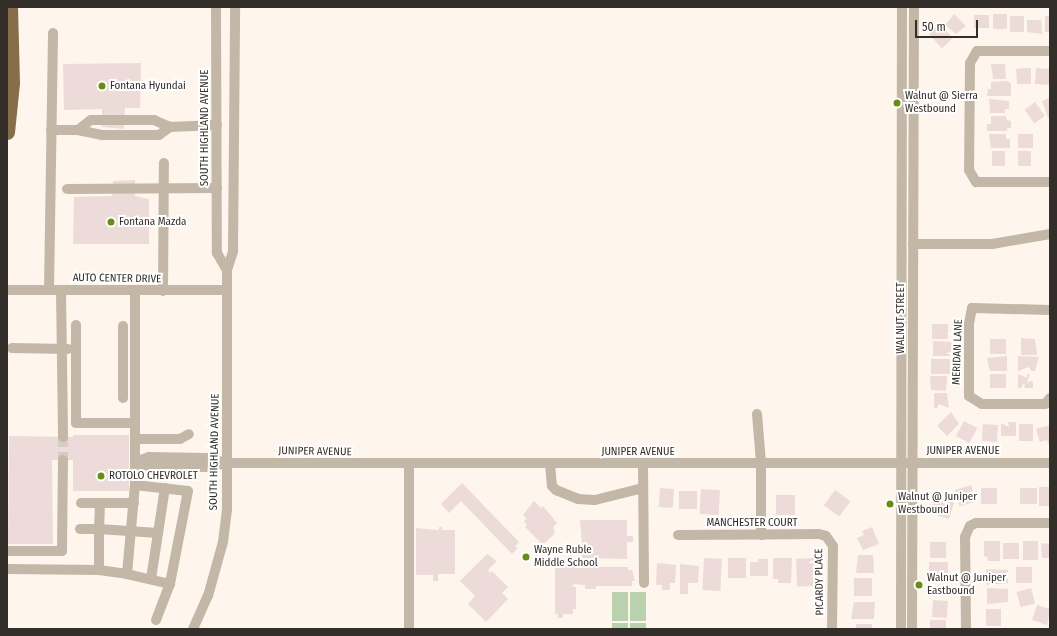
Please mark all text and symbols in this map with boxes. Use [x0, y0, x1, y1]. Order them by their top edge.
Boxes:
scale bar [917, 12, 980, 38]
text: 50 m [922, 20, 946, 34]
street label: SOUTH HIGHLAND AVENUE [198, 70, 212, 186]
place label: Fontana Hyundai [110, 79, 186, 93]
marker: Fontana Hyundai [97, 81, 107, 91]
place label: Walnut @ Sierra Westbound [905, 90, 978, 116]
marker: Walnut @ Sierra Westbound [892, 98, 902, 108]
place label: Fontana Mazda [119, 215, 186, 229]
marker: Fontana Mazda [106, 217, 116, 227]
street label: AUTO CENTER DRIVE [73, 272, 161, 286]
street label: WALNUT STREET [894, 282, 908, 354]
street label: MERIDAN LANE [950, 319, 966, 385]
street label: SOUTH HIGHLAND AVENUE [207, 394, 223, 510]
street label: JUNIPER AVENUE [926, 444, 1000, 458]
street label: JUNIPER AVENUE [278, 445, 352, 459]
street label: JUNIPER AVENUE [601, 445, 675, 459]
place label: ROTOLO CHEVROLET [109, 469, 198, 483]
marker: ROTOLO CHEVROLET [96, 471, 106, 481]
place label: Walnut @ Juniper Westbound [898, 491, 977, 517]
marker: Walnut @ Juniper Westbound [885, 499, 895, 509]
street label: MANCHESTER COURT [706, 516, 798, 530]
place label: Wayne Ruble Middle School [534, 544, 598, 570]
street label: PICARDY PLACE [813, 548, 827, 616]
marker: Wayne Ruble Middle School [521, 552, 531, 562]
place label: Walnut @ Juniper Eastbound [927, 572, 1006, 598]
marker: Walnut @ Juniper Eastbound [914, 580, 924, 590]

